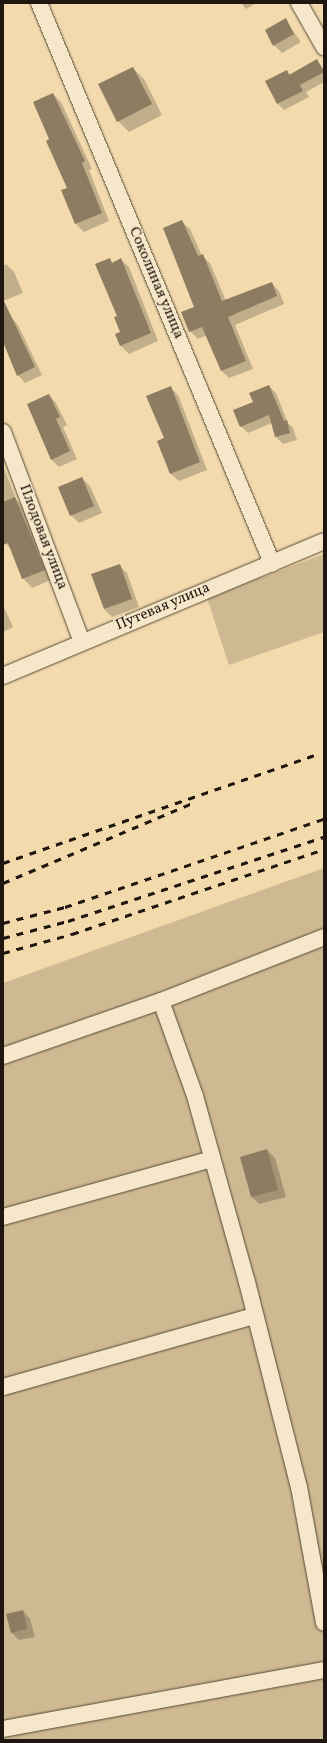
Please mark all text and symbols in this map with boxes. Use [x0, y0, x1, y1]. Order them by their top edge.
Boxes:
street label: Соколиная улица [124, 224, 188, 342]
street label: Плодовая улица [15, 482, 71, 592]
street label: Путевая улица [113, 579, 213, 635]

